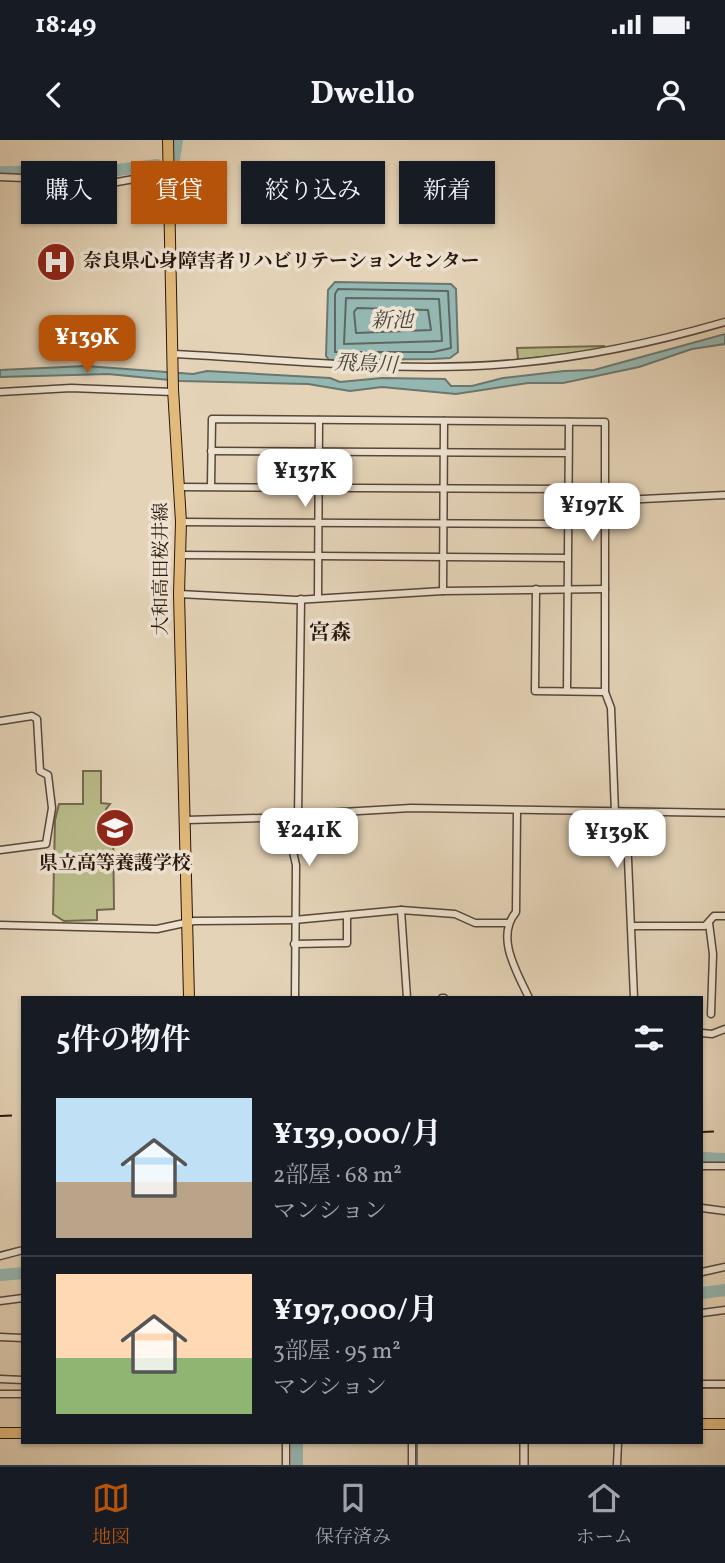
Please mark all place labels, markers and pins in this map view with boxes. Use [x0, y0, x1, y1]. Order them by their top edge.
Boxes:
hospital icon: 奈良県心身障害者リハビリテーションセンター [35, 241, 77, 283]
place label: 奈良県心身障害者リハビリテーションセンター [83, 249, 480, 275]
pin: ¥139K [38, 316, 136, 375]
pin: ¥137K [256, 450, 354, 509]
pin: ¥197K [543, 484, 641, 543]
school or university icon: 県立高等養護学校 [94, 807, 136, 849]
pin: ¥241K [260, 808, 358, 868]
pin: ¥139K [568, 810, 666, 870]
place label: 県立高等養護学校 [39, 851, 191, 877]

